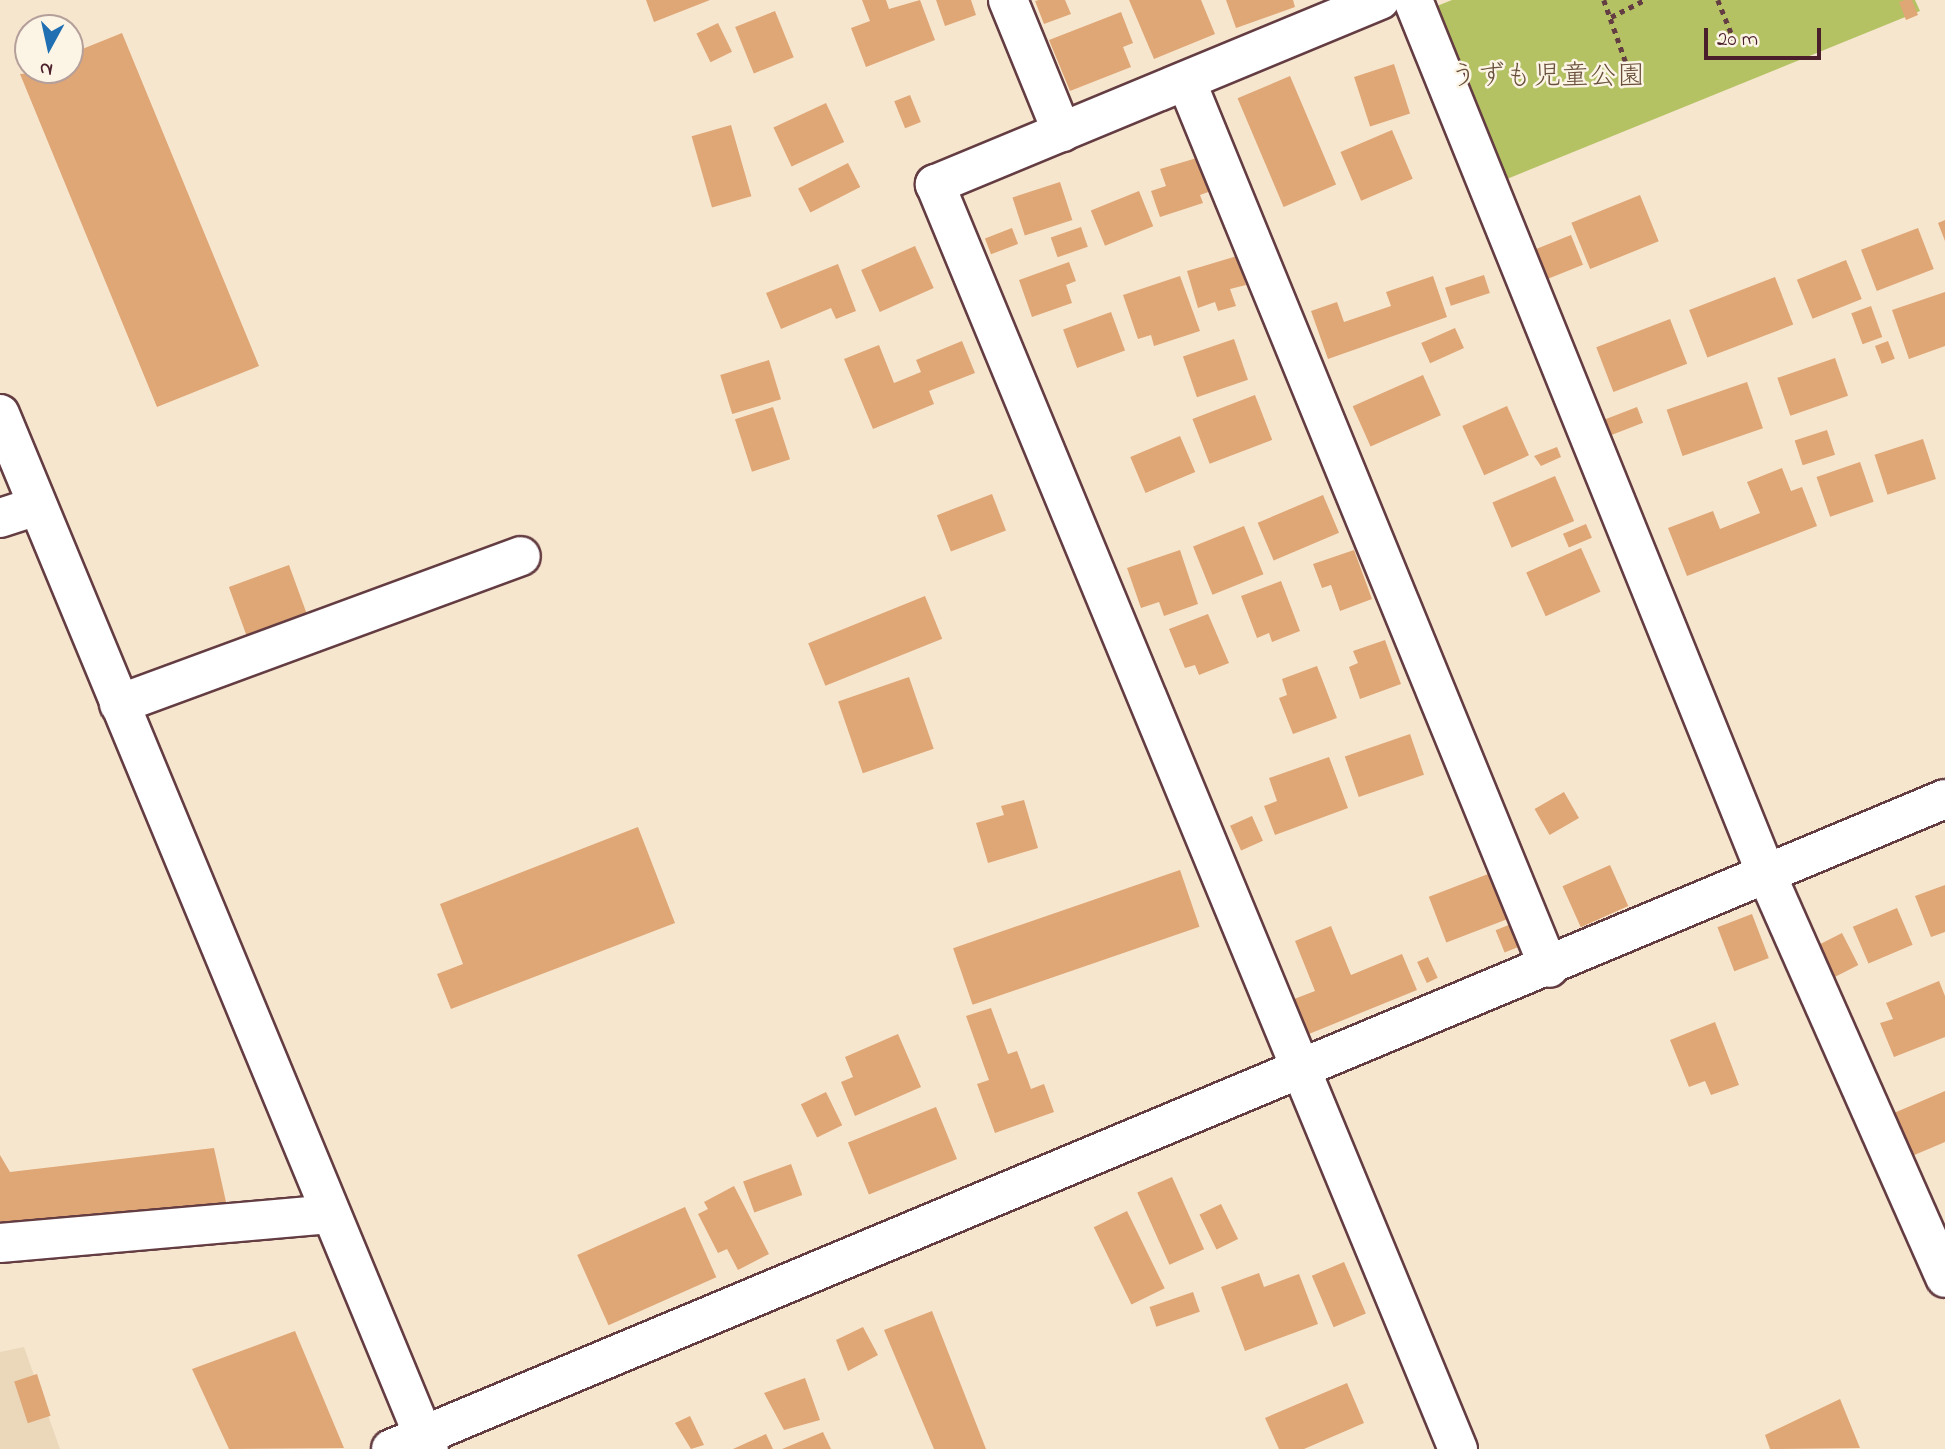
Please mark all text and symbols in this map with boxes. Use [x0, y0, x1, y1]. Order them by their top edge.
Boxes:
north arrow [14, 14, 84, 84]
scale bar [1707, 14, 1824, 58]
text: 20 m [1717, 25, 1758, 55]
text: N [38, 54, 55, 83]
park label: うずも児童公園 [1449, 61, 1645, 95]

